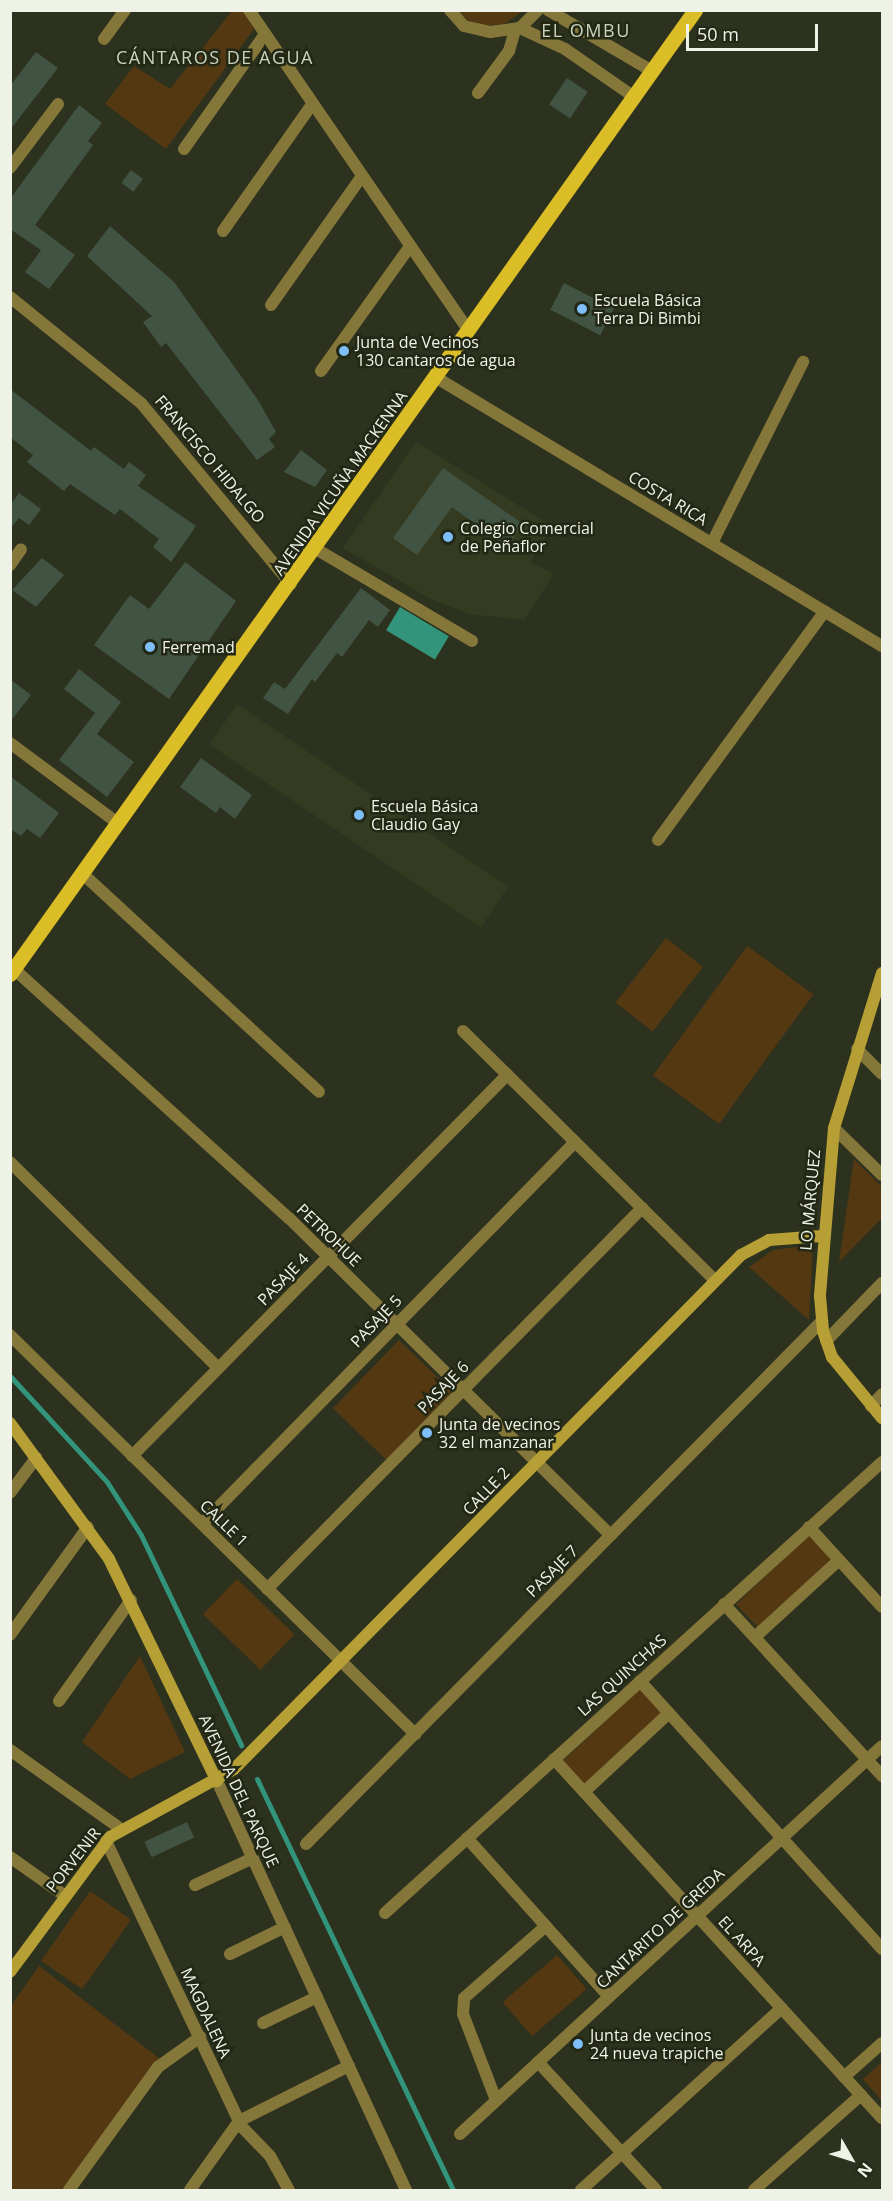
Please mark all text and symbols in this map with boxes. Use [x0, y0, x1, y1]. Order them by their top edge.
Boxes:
scale bar [689, 12, 821, 50]
district label: EL OMBU [541, 19, 631, 41]
text: 50 m [697, 22, 739, 46]
district label: CÁNTAROS DE AGUA [116, 46, 314, 68]
place label: Escuela Básica Terra Di Bimbi [594, 290, 702, 328]
marker: Escuela Básica Terra Di Bimbi [575, 302, 589, 316]
place label: Junta de Vecinos 130 cantaros de agua [356, 332, 516, 370]
marker: Junta de Vecinos 130 cantaros de agua [337, 344, 351, 358]
street label: AVENIDA VICUÑA MACKENNA [269, 387, 411, 579]
street label: FRANCISCO HIDALGO [151, 391, 269, 527]
street label: COSTA RICA [625, 467, 711, 529]
place label: Colegio Comercial de Peñaflor [460, 518, 594, 556]
marker: Colegio Comercial de Peñaflor [441, 530, 455, 544]
place label: Ferremad [162, 637, 235, 657]
marker: Ferremad [143, 640, 157, 654]
place label: Escuela Básica Claudio Gay [371, 796, 479, 834]
marker: Escuela Básica Claudio Gay [352, 808, 366, 822]
street label: LO MÁRQUEZ [796, 1149, 824, 1251]
street label: PETROHUE [293, 1200, 365, 1270]
street label: PASAJE 4 [253, 1249, 313, 1309]
street label: PASAJE 5 [346, 1291, 406, 1351]
street label: PASAJE 6 [413, 1357, 473, 1417]
place label: Junta de vecinos 32 el manzanar [439, 1414, 560, 1452]
marker: Junta de vecinos 32 el manzanar [420, 1426, 434, 1440]
street label: CALLE 2 [459, 1463, 513, 1519]
street label: CALLE 1 [196, 1496, 252, 1550]
street label: PASAJE 7 [522, 1541, 582, 1601]
street label: LAS QUINCHAS [574, 1630, 670, 1720]
street label: AVENIDA DEL PARQUE [195, 1711, 283, 1871]
street label: PORVENIR [42, 1824, 104, 1896]
street label: CANTARITO DE GREDA [592, 1864, 728, 1992]
street label: EL ARPA [714, 1912, 770, 1970]
street label: MAGDALENA [177, 1965, 235, 2061]
place label: Junta de vecinos 24 nueva trapiche [590, 2025, 724, 2063]
marker: Junta de vecinos 24 nueva trapiche [571, 2037, 585, 2051]
north arrow [821, 2129, 881, 2189]
text: N [852, 2158, 878, 2182]

